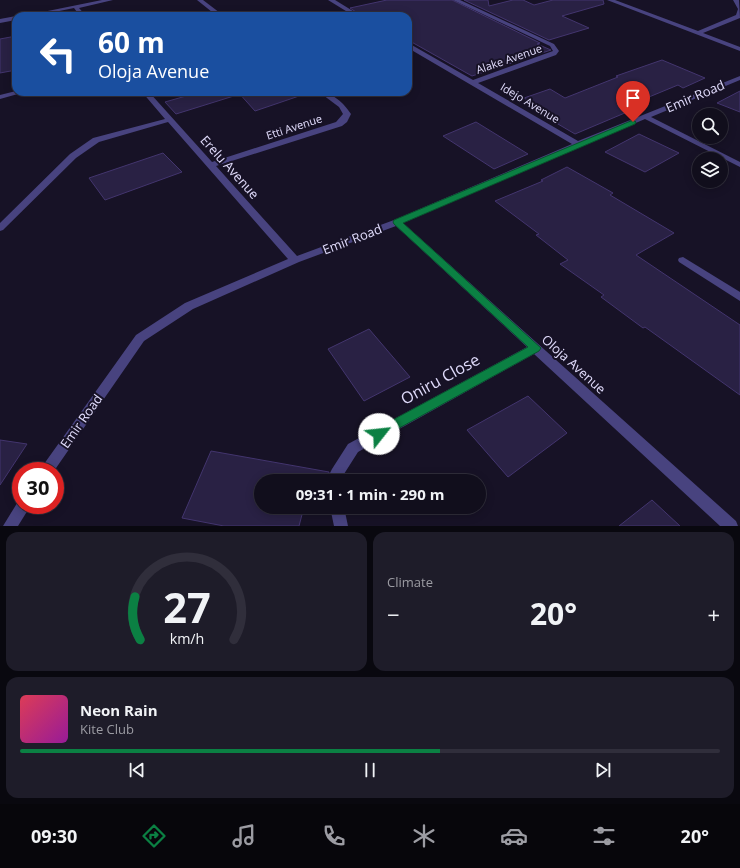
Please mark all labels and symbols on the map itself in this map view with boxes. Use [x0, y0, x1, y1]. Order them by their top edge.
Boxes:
street label: Alake Avenue [474, 40, 544, 77]
street label: Emir Road [663, 76, 727, 116]
street label: Idejo Avenue [498, 79, 563, 126]
pin [616, 81, 650, 122]
street label: Etti Avenue [264, 110, 324, 143]
street label: Erelu Avenue [197, 131, 263, 203]
street label: Emir Road [320, 219, 384, 259]
street label: Oloja Avenue [538, 330, 610, 398]
street label: Oniru Close [397, 348, 483, 410]
street label: Emir Road [56, 390, 106, 452]
position arrow [358, 413, 400, 455]
speed limit sign: 30 [12, 462, 64, 514]

